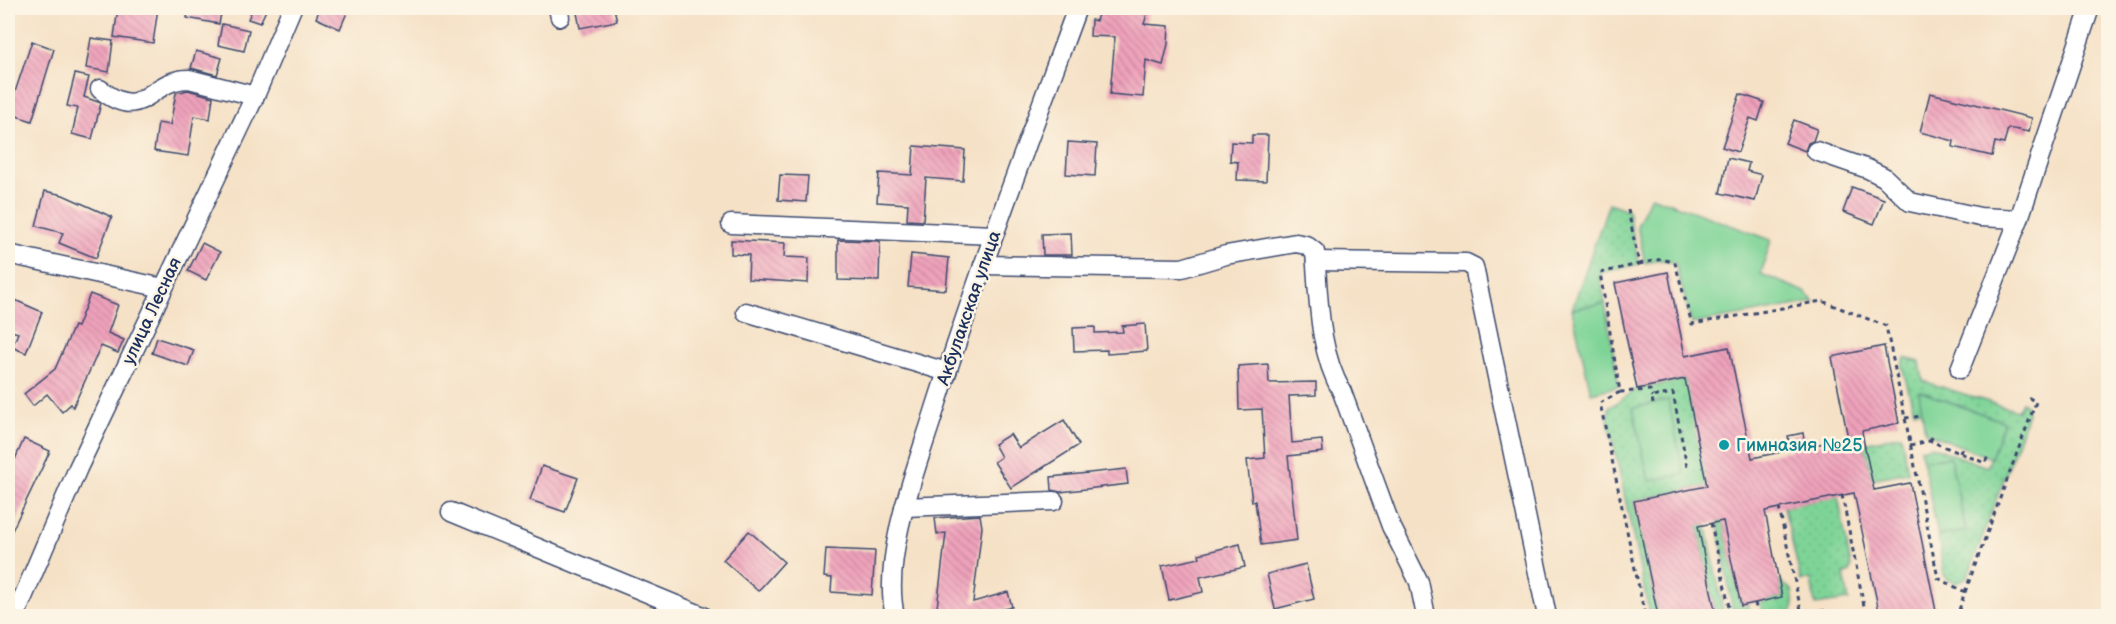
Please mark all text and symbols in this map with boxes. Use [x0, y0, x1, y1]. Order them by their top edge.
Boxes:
street label: Акбулакская улица [932, 228, 1005, 389]
street label: улица Лесная [118, 254, 186, 368]
place label: Гимназия №25 [1736, 435, 1862, 456]
marker: Гимназия №25 [1717, 438, 1731, 452]

